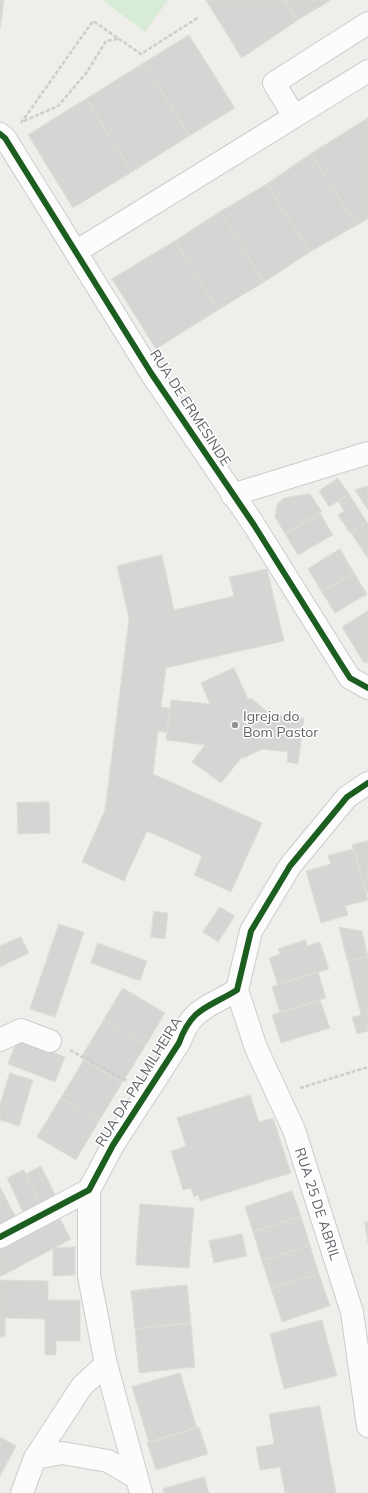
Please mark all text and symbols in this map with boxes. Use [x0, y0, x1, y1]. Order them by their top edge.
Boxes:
street label: RUA DE ERMESINDE [146, 347, 234, 469]
place label: Igreja do Bom Pastor [243, 709, 318, 742]
marker: Igreja do Bom Pastor [230, 720, 240, 730]
street label: RUA DA PALMILHEIRA [92, 1014, 186, 1150]
street label: RUA 25 DE ABRIL [291, 1146, 343, 1262]

